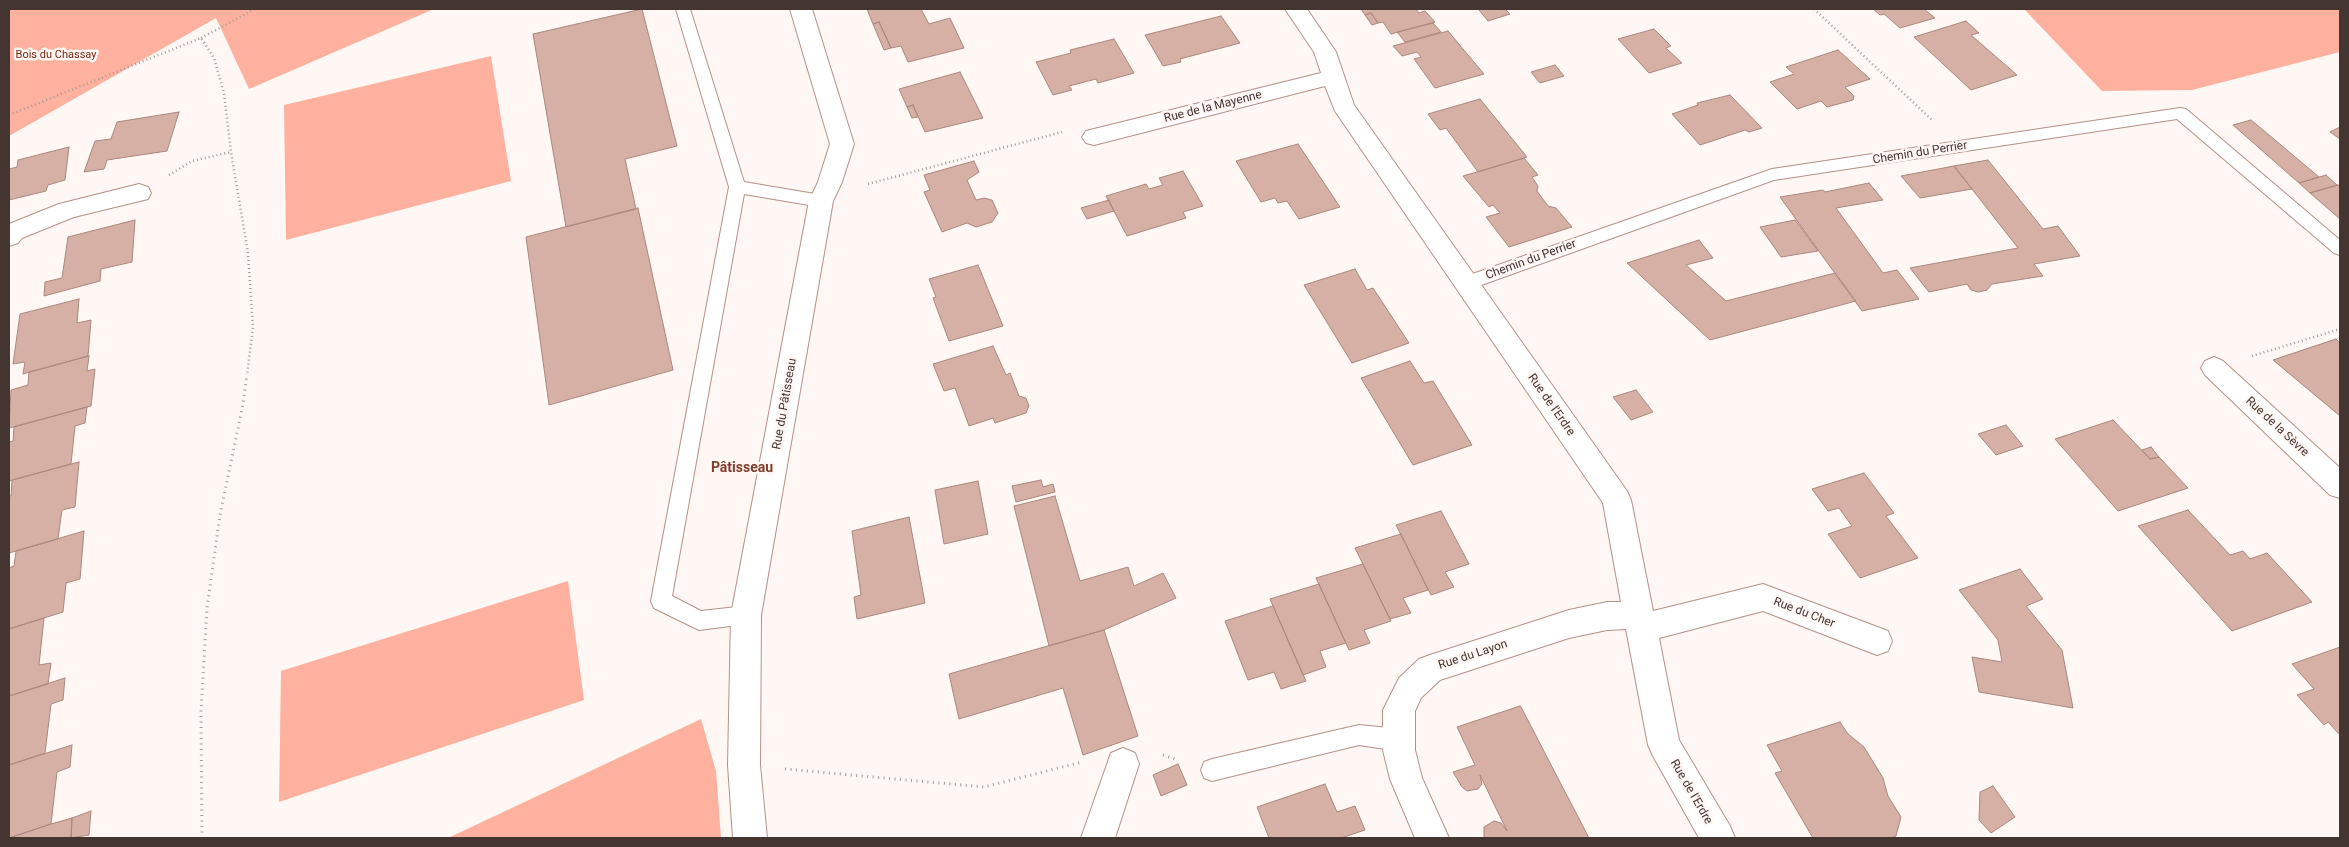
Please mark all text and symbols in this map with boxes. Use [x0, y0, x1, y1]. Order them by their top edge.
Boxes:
park label: Bois du Chassay [16, 48, 96, 62]
street label: Rue de la Mayenne [1163, 88, 1263, 126]
street label: Chemin du Perrier [1872, 138, 1968, 168]
street label: Chemin du Perrier [1484, 237, 1578, 283]
street label: Rue du Pâtisseau [770, 357, 800, 451]
street label: Rue de l'Erdre [1524, 371, 1578, 439]
street label: Rue de la Sèvre [2242, 394, 2312, 460]
district label: Pâtisseau [711, 460, 773, 476]
street label: Rue du Cher [1771, 595, 1837, 631]
street label: Rue du Layon [1437, 637, 1509, 673]
street label: Rue de l'Erdre [1667, 757, 1715, 827]

